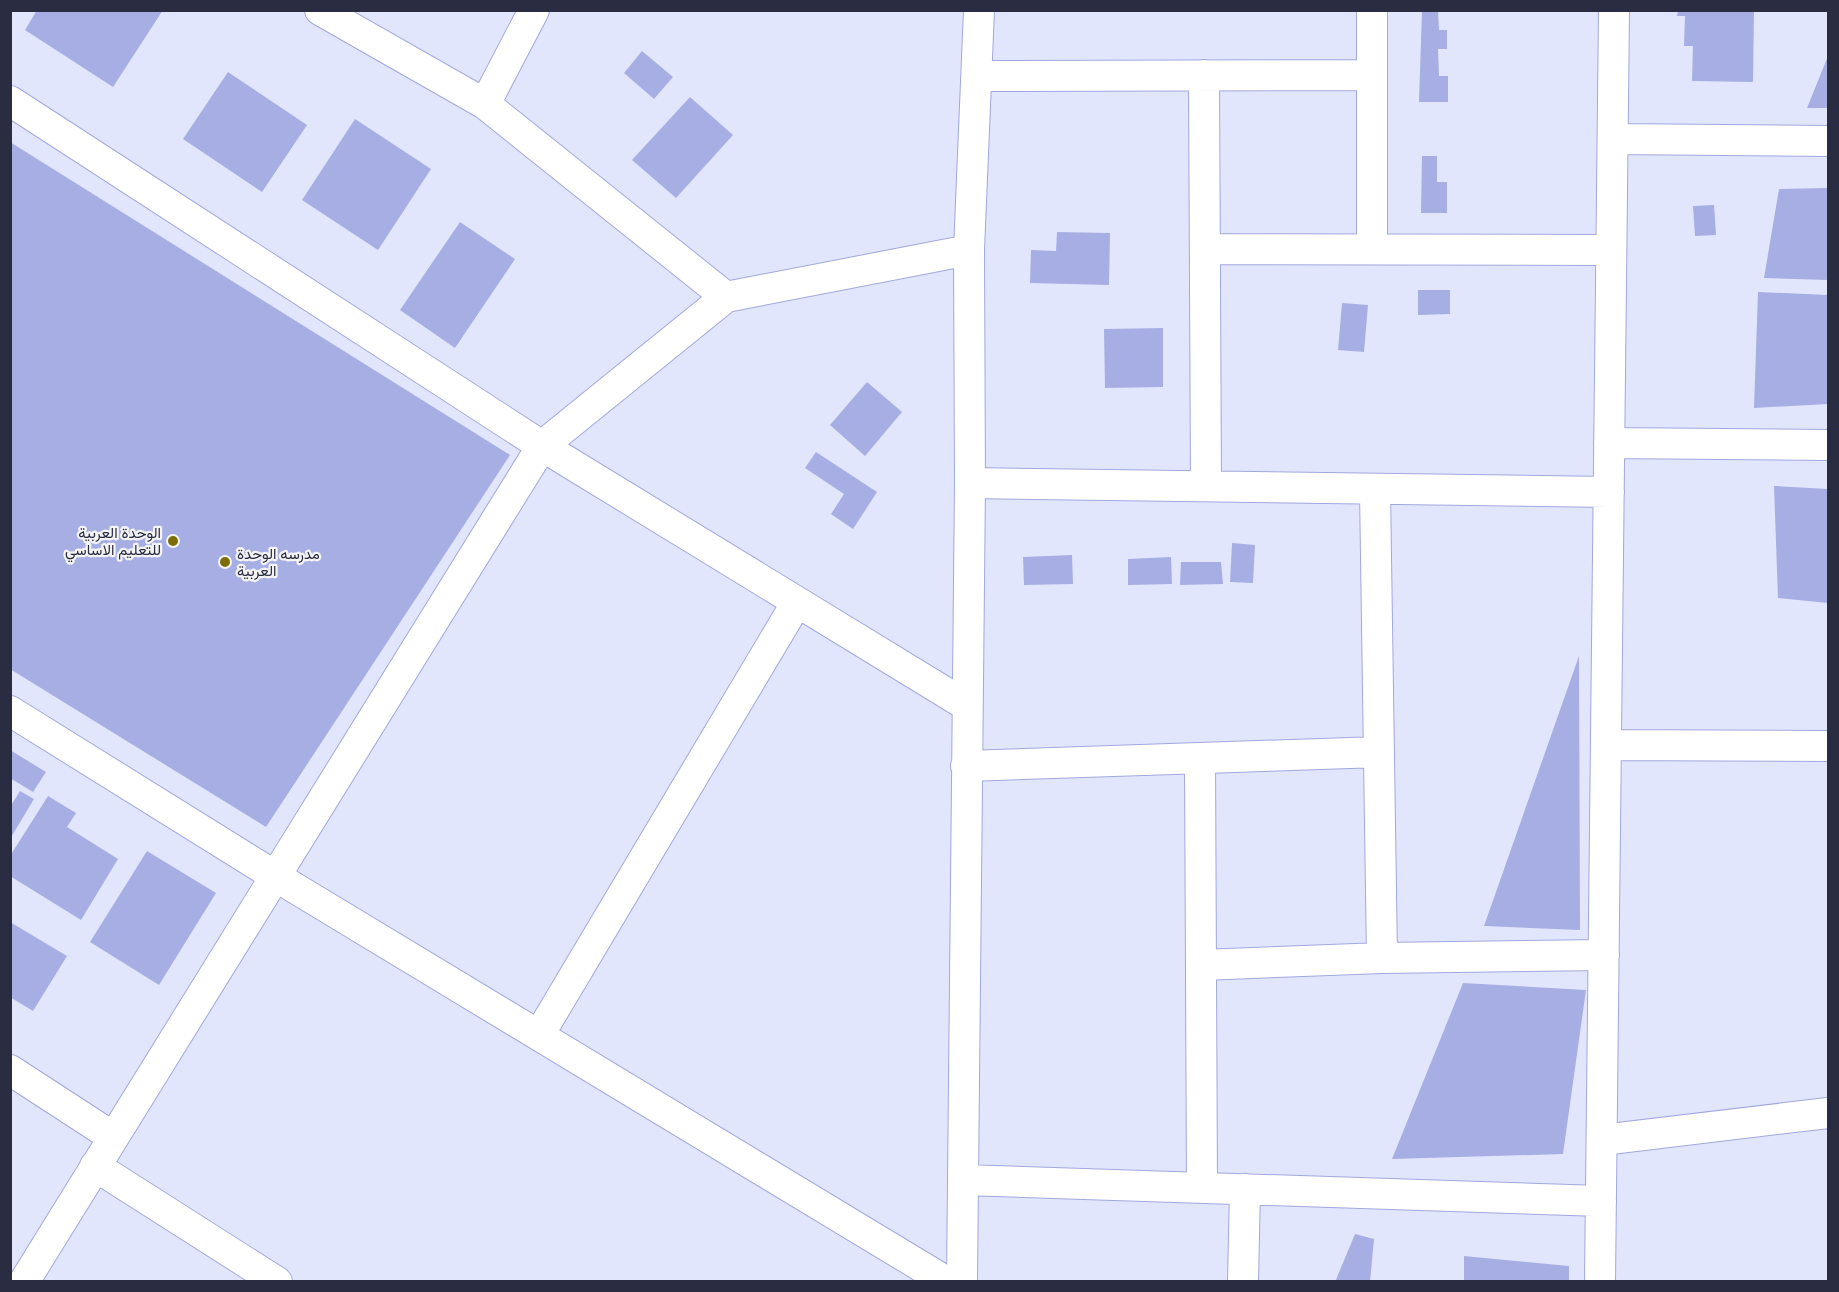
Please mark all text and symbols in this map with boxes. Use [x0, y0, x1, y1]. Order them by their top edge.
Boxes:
place label: الوحدة العربية للتعليم الاساسي [65, 523, 161, 563]
marker: الوحدة العربية للتعليم الاساسي [166, 534, 180, 548]
place label: مدرسه الوحدة العربية [237, 544, 320, 580]
marker: مدرسه الوحدة العربية [218, 555, 232, 569]

